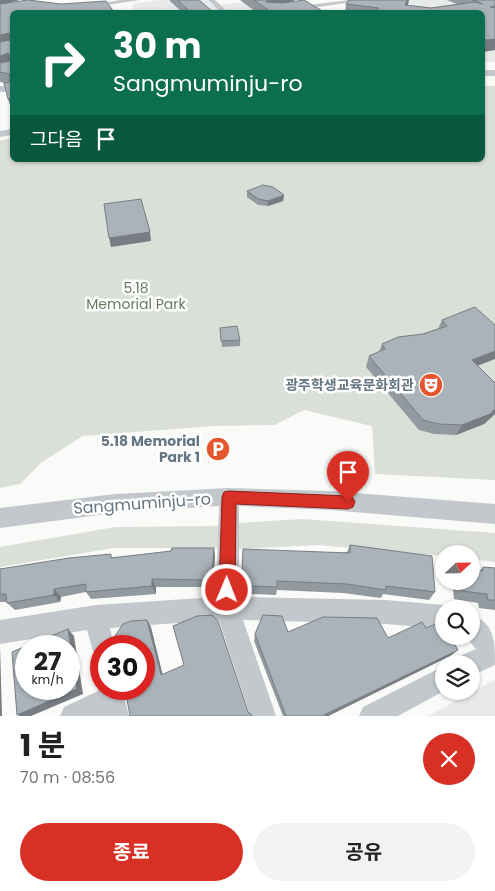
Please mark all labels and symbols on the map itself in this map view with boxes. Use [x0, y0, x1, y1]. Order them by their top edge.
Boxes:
park label: 5.18 Memorial Park [86, 278, 186, 314]
theatre icon: 광주학생교육문화회관 [418, 372, 444, 398]
place label: 광주학생교육문화회관 [285, 375, 414, 395]
place label: 5.18 Memorial Park 1 [101, 431, 200, 467]
parking icon: 5.18 Memorial Park 1 [205, 436, 231, 462]
pin [327, 451, 369, 502]
street label: Sangmuminju-ro [72, 487, 212, 520]
north arrow [435, 545, 480, 590]
position arrow [200, 563, 252, 615]
speed limit sign: 30 [90, 635, 155, 700]

